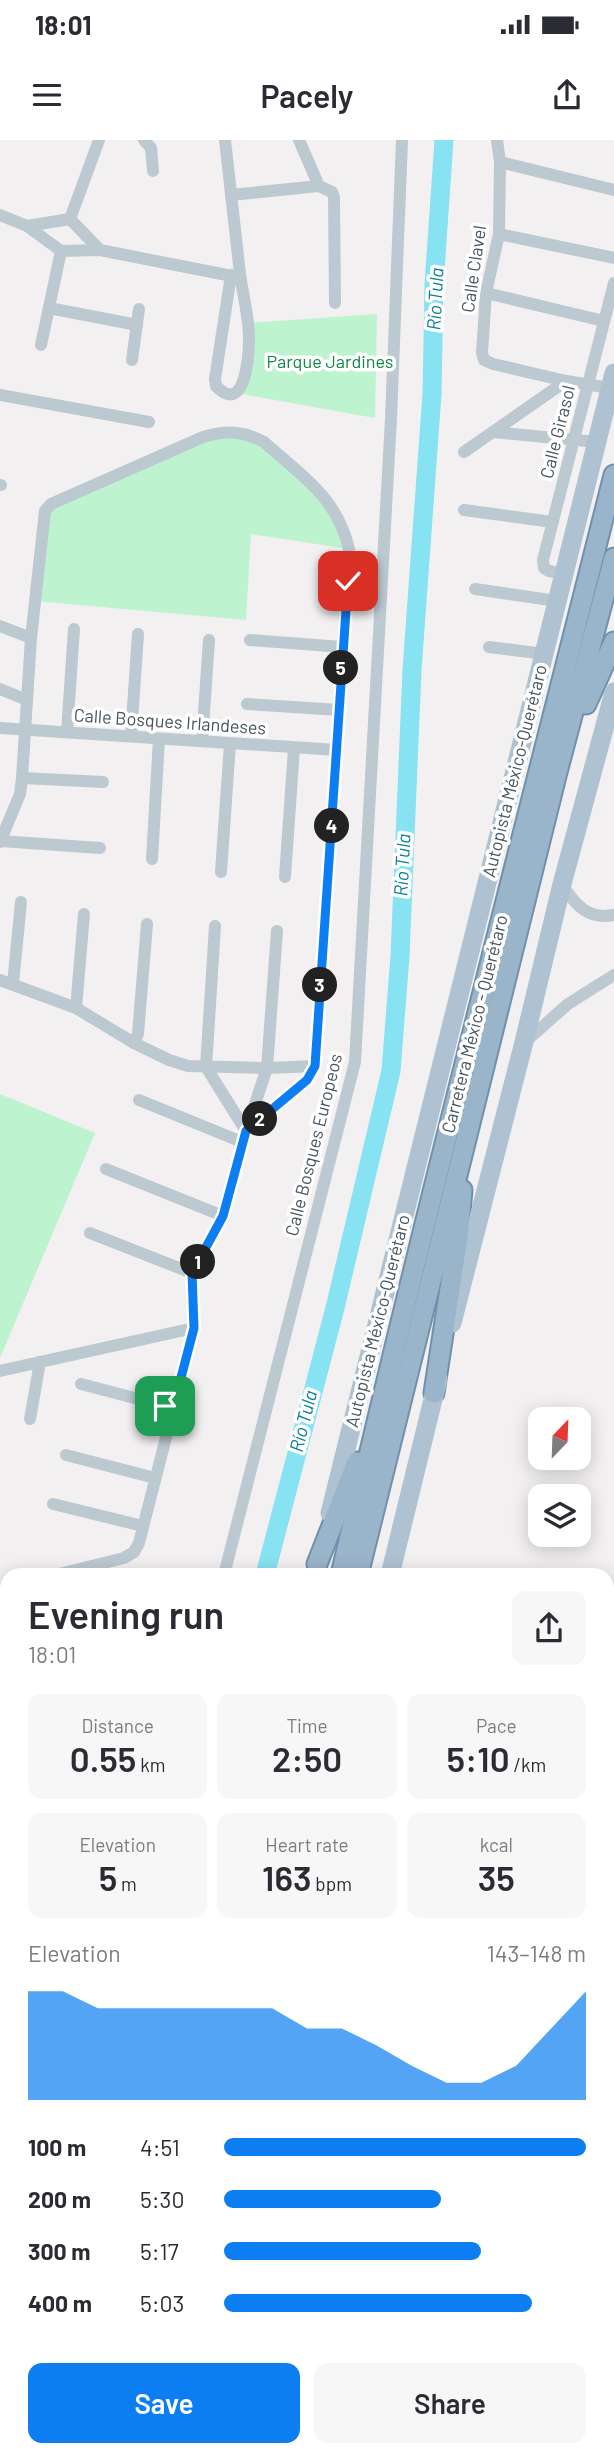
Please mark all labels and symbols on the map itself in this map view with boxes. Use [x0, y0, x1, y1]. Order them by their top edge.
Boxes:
street label: Calle Clavel [456, 224, 490, 314]
water label: Río Tula [421, 267, 448, 331]
park label: Parque Jardines [266, 350, 394, 372]
street label: Calle Girasol [535, 383, 579, 481]
pin [318, 551, 378, 611]
pin: 5 [324, 650, 358, 686]
street label: Autopista México-Querétaro [477, 662, 551, 879]
street label: Calle Bosques Irlandeses [73, 703, 267, 739]
pin: 4 [314, 808, 350, 844]
water label: Río Tula [388, 833, 415, 897]
street label: Carretera México - Querétaro [436, 912, 512, 1135]
pin: 3 [302, 968, 338, 1002]
street label: Calle Bosques Europeos [280, 1051, 346, 1238]
pin: 2 [243, 1102, 278, 1136]
street label: Autopista México-Querétaro [340, 1212, 414, 1429]
pin: 1 [180, 1244, 216, 1280]
pin [135, 1376, 195, 1436]
water label: Río Tula [284, 1388, 321, 1454]
north arrow [528, 1407, 592, 1470]

